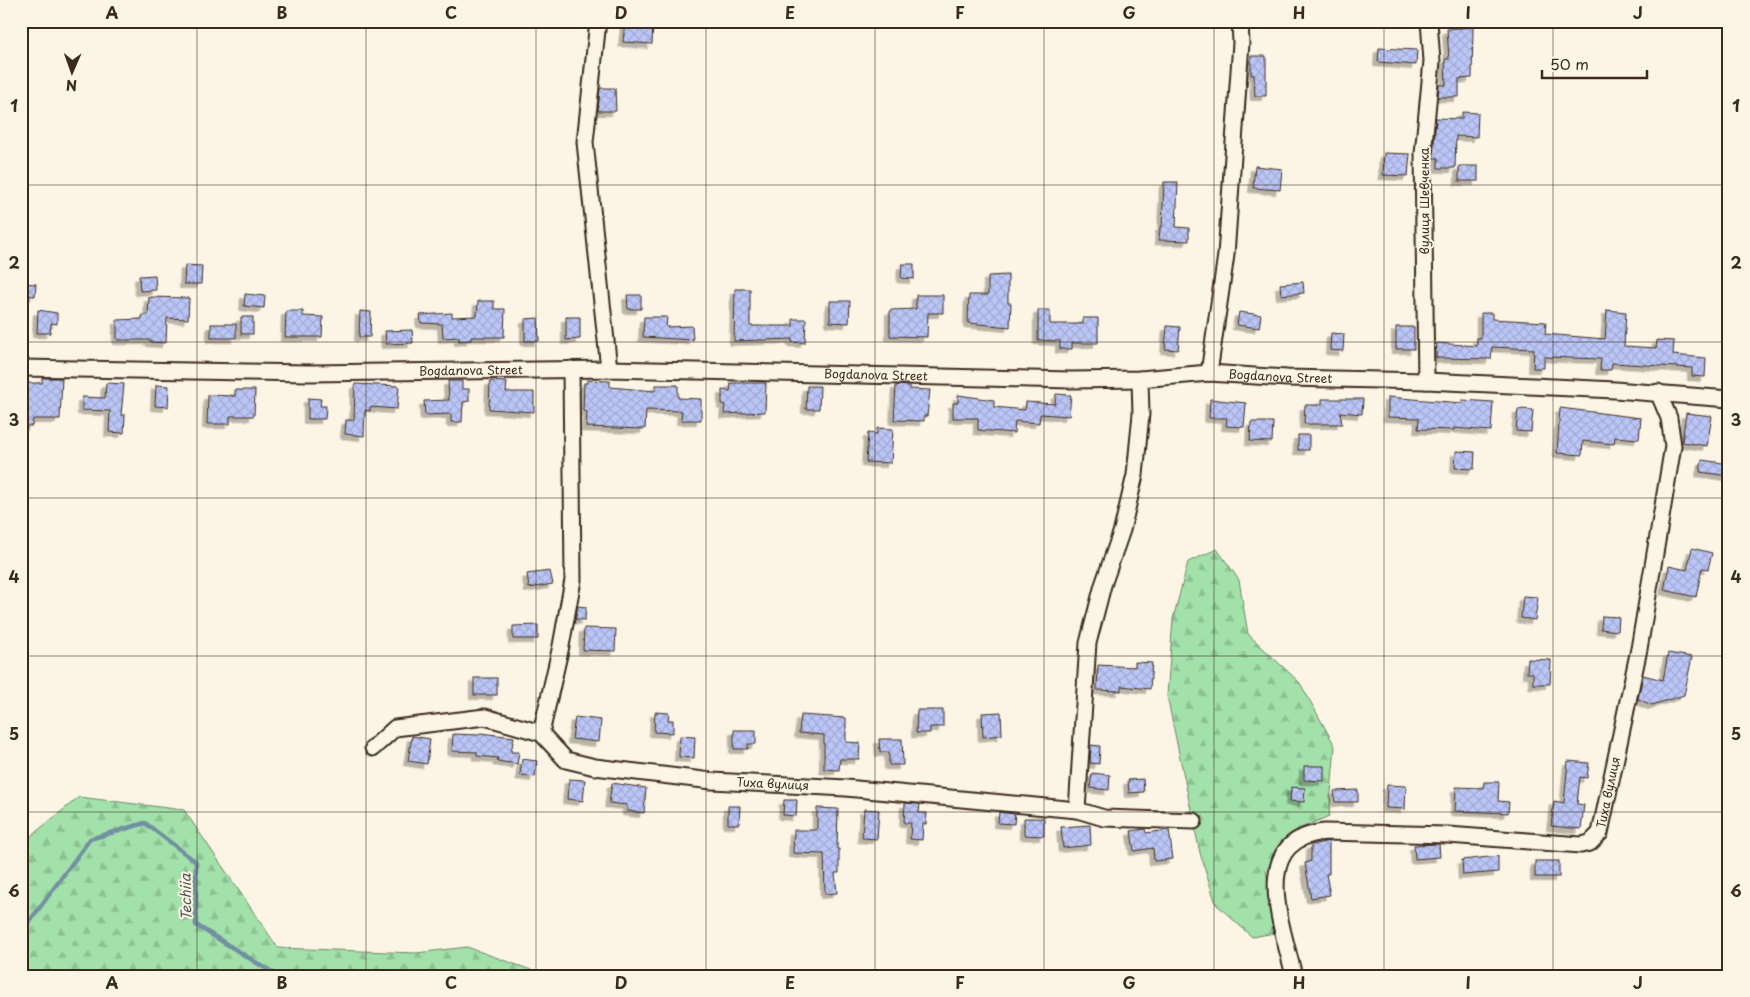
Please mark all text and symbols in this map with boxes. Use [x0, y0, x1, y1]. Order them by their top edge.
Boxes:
text: A [106, 0, 119, 24]
text: B [277, 0, 288, 24]
text: C [445, 0, 457, 24]
text: D [615, 0, 627, 24]
text: E [785, 0, 795, 24]
text: F [955, 0, 965, 24]
text: G [1122, 0, 1136, 24]
text: H [1293, 0, 1305, 24]
text: I [1465, 0, 1471, 24]
text: J [1633, 0, 1643, 24]
north arrow [48, 48, 98, 98]
scale bar [1542, 48, 1648, 80]
text: 50 m [1550, 52, 1589, 75]
text: N [66, 75, 77, 96]
text: 1 [10, 93, 18, 117]
text: 1 [1732, 93, 1740, 117]
street label: вулиця Шевченка [1415, 147, 1433, 254]
text: 2 [8, 250, 20, 274]
text: 2 [1730, 250, 1742, 274]
street label: Bogdanova Street [419, 360, 523, 380]
street label: Bogdanova Street [824, 364, 928, 385]
street label: Bogdanova Street [1228, 364, 1333, 387]
text: 3 [9, 407, 19, 431]
text: 3 [1731, 407, 1741, 431]
text: 4 [9, 564, 20, 588]
text: 4 [1731, 564, 1742, 588]
text: 5 [9, 721, 19, 745]
text: 5 [1731, 721, 1741, 745]
street label: Тиха вулиця [1591, 755, 1624, 830]
street label: Тиха вулиця [736, 772, 810, 794]
water label: Techiia [175, 872, 196, 921]
text: 6 [8, 878, 20, 902]
text: 6 [1730, 878, 1742, 902]
text: A [106, 970, 119, 994]
text: B [277, 970, 288, 994]
text: C [445, 970, 457, 994]
text: D [615, 970, 627, 994]
text: E [785, 970, 795, 994]
text: F [955, 970, 965, 994]
text: G [1122, 970, 1136, 994]
text: H [1293, 970, 1305, 994]
text: I [1465, 970, 1471, 994]
text: J [1633, 970, 1643, 994]

